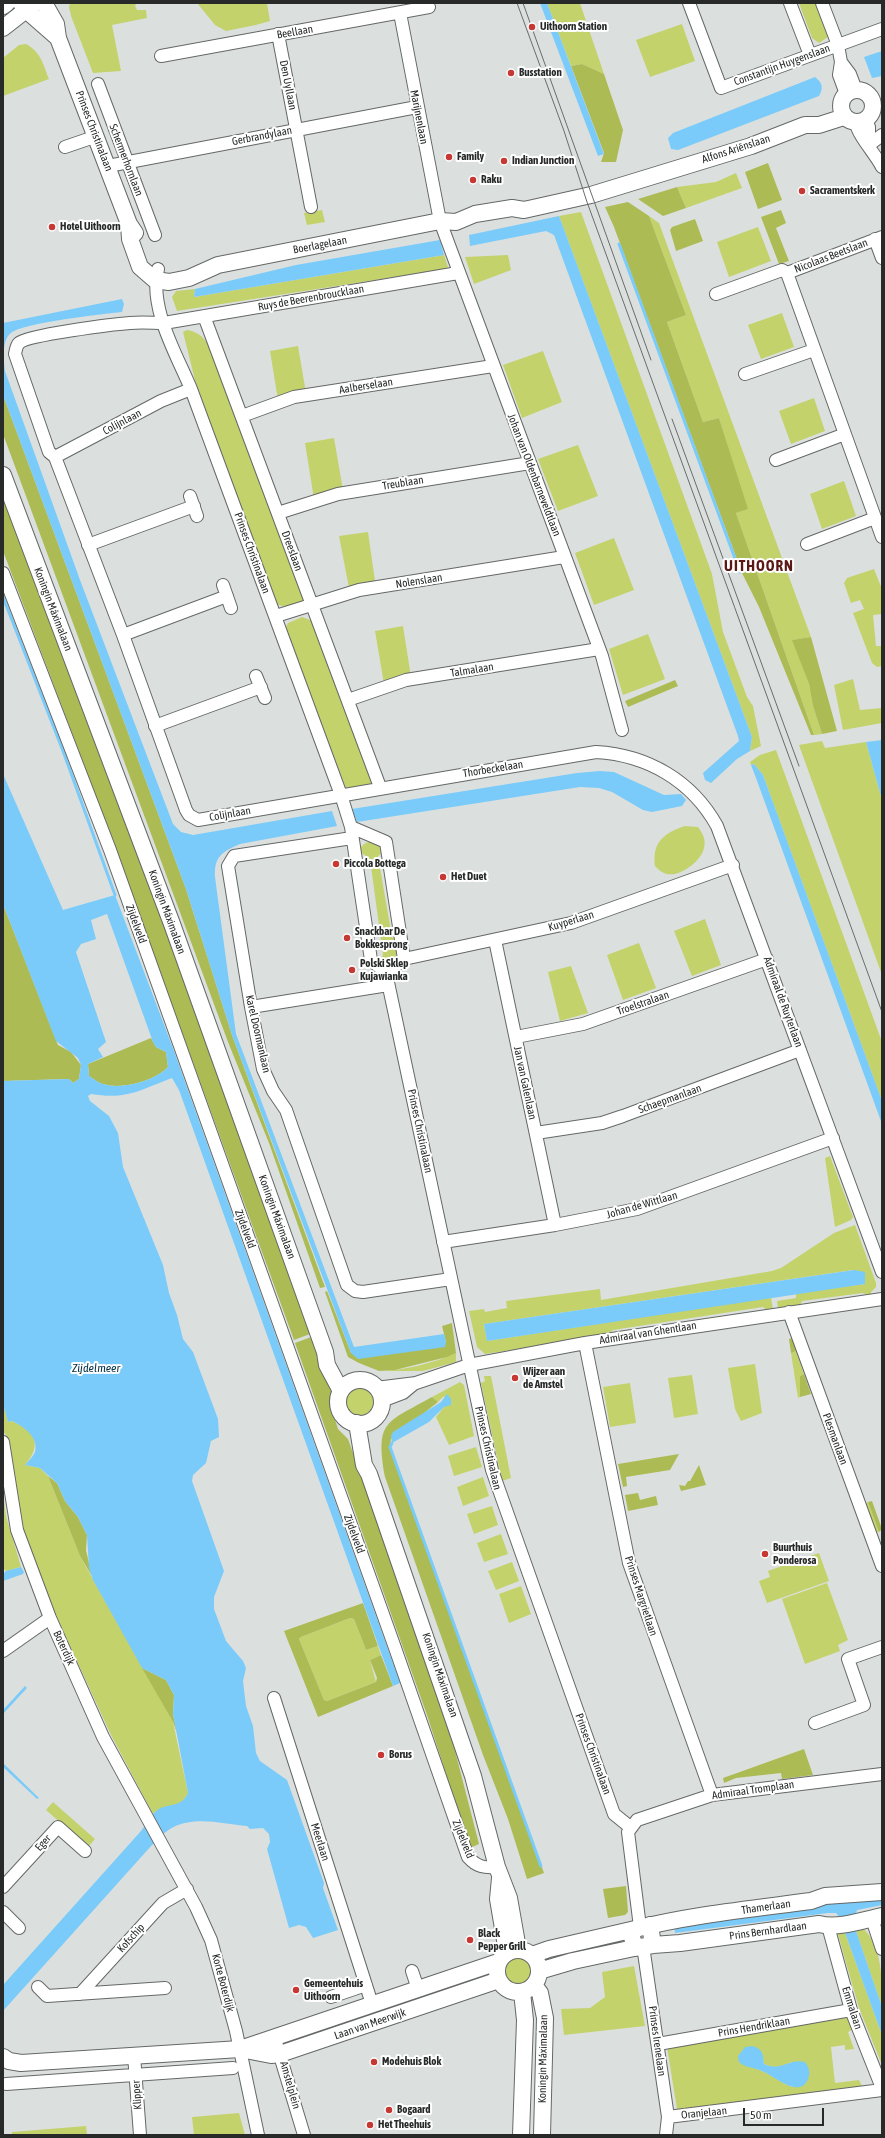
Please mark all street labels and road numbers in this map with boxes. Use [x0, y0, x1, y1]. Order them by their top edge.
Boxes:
street label: Beellaan [276, 22, 314, 42]
street label: Constantijn Huygenslaan [732, 41, 832, 89]
street label: Den Uyllaan [277, 59, 299, 111]
street label: Prinses Christinalaan [73, 89, 115, 173]
street label: Marijnenlaan [407, 89, 431, 145]
street label: Schermerhornlaan [106, 122, 146, 198]
street label: Gerbrandylaan [231, 124, 293, 148]
street label: Alfons Ariënslaan [700, 132, 772, 166]
street label: Boerlagelaan [292, 233, 348, 257]
street label: Nicolaas Beetslaan [792, 236, 870, 276]
street label: Ruys de Beerenbroucklaan [257, 282, 365, 314]
street label: Aalberselaan [338, 375, 394, 397]
street label: Colijnlaan [100, 406, 144, 438]
street label: Johan van Oldenbarneveldtlaan [505, 412, 563, 538]
street label: Treublaan [382, 473, 424, 493]
street label: Prinses Christinalaan [231, 511, 273, 595]
street label: Dreeslaan [279, 529, 305, 573]
street label: Koningin Máximalaan [31, 565, 75, 653]
street label: Nolenslaan [395, 571, 443, 591]
street label: Talmalaan [449, 660, 495, 680]
street label: Thorbeckelaan [462, 758, 524, 780]
street label: Colijnlaan [208, 804, 252, 824]
street label: Koningin Máximalaan [146, 868, 188, 956]
street label: Zijdelveld [123, 903, 149, 945]
street label: Kuyperlaan [547, 908, 595, 934]
street label: Admiraal de Ruyterlaan [760, 955, 806, 1049]
street label: Troelstralaan [615, 988, 671, 1018]
street label: Karel Doormanlaan [243, 994, 273, 1074]
street label: Jan van Galenlaan [511, 1045, 539, 1121]
street label: Schaepmanlaan [637, 1081, 703, 1117]
street label: Prinses Christinalaan [405, 1088, 435, 1174]
street label: Koningin Máximalaan [256, 1173, 298, 1261]
street label: Johan de Wittlaan [605, 1189, 679, 1221]
street label: Zijdelveld [232, 1208, 258, 1250]
street label: Admiraal van Ghentlaan [598, 1319, 698, 1347]
street label: Prinses Christinalaan [472, 1405, 504, 1491]
street label: Plesmanlaan [820, 1411, 850, 1467]
street label: Zijdelveld [341, 1513, 367, 1555]
street label: Prinses Margrietlaan [622, 1554, 660, 1638]
street label: Boterdijk [50, 1629, 78, 1667]
street label: Koningin Máximalaan [419, 1631, 461, 1719]
street label: Prinses Christinalaan [572, 1712, 614, 1796]
street label: Admiraal Tromplaan [711, 1778, 795, 1802]
street label: Zijdelveld [449, 1818, 477, 1860]
street label: Meerlaan [308, 1821, 332, 1863]
street label: Eger [32, 1832, 54, 1854]
street label: Thamerlaan [740, 1897, 792, 1917]
street label: Prins Bernhardlaan [728, 1919, 808, 1943]
street label: Kofschip [115, 1921, 147, 1955]
street label: Korte Boterdijk [209, 1952, 237, 2014]
street label: Emmalaan [839, 1985, 865, 2031]
street label: Prinses Irenelaan [646, 2005, 668, 2077]
street label: Laan van Meerwijk [333, 2006, 407, 2042]
street label: Prins Hendriklaan [717, 2014, 791, 2040]
street label: Koningin Máximalaan [536, 2015, 550, 2103]
street label: Amstelplein [277, 2060, 303, 2110]
street label: Klipper [129, 2080, 145, 2110]
street label: Oranjelaan [680, 2104, 728, 2122]

